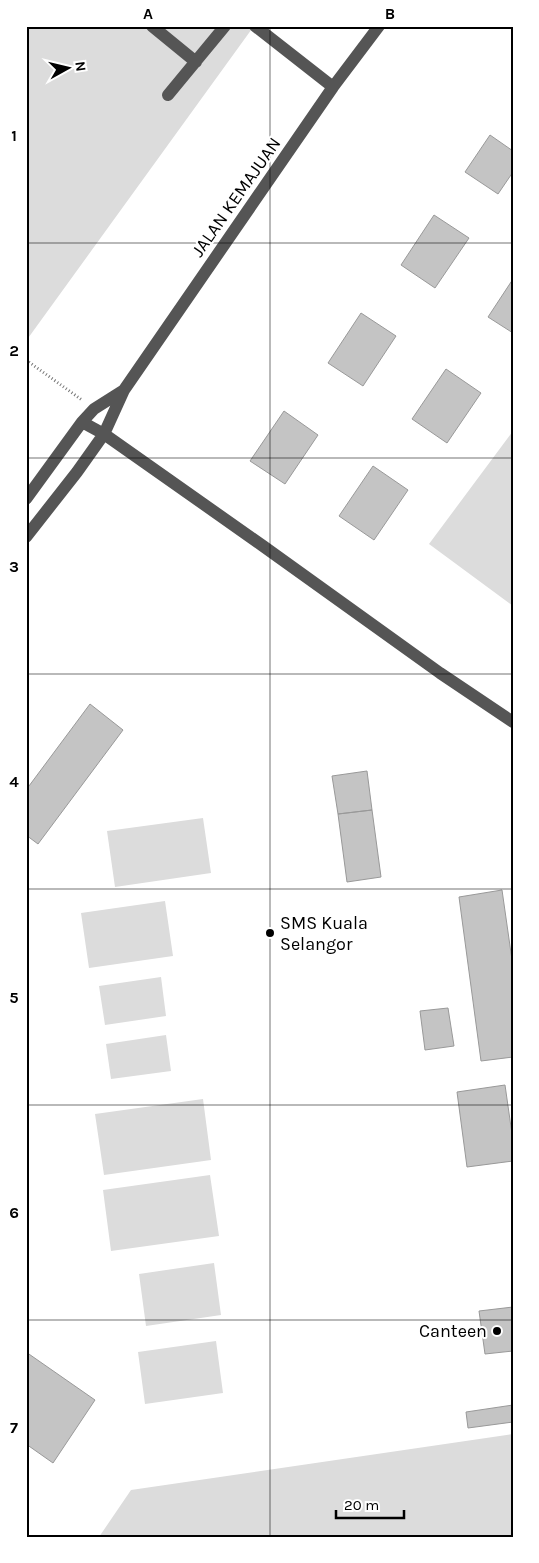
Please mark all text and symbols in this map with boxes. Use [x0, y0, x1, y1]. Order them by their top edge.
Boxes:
text: A [143, 4, 153, 23]
text: B [385, 4, 395, 23]
north arrow [42, 42, 92, 92]
text: N [71, 60, 89, 72]
text: 1 [11, 126, 17, 145]
street label: JALAN KEMAJUAN [186, 133, 286, 261]
text: 2 [9, 341, 19, 360]
text: 3 [9, 557, 19, 576]
text: 4 [9, 772, 19, 791]
place label: SMS Kuala Selangor [280, 912, 368, 955]
marker: SMS Kuala Selangor [264, 927, 276, 939]
text: 5 [9, 988, 19, 1007]
text: 6 [9, 1203, 19, 1222]
place label: Canteen [419, 1320, 487, 1342]
marker: Canteen [491, 1325, 503, 1337]
text: 7 [10, 1418, 18, 1437]
scale bar [336, 1488, 404, 1520]
text: 20 m [344, 1496, 379, 1514]

